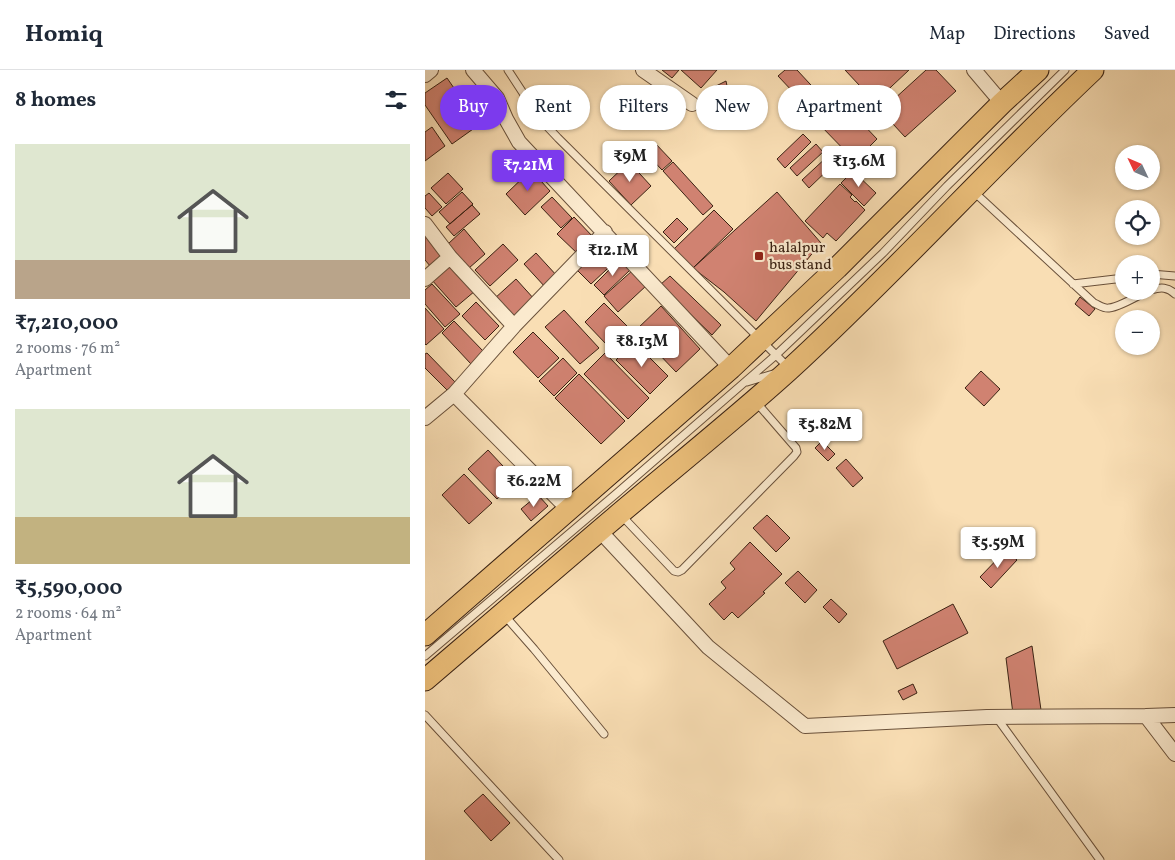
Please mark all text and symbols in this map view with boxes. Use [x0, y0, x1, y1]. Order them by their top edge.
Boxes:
text: Homiq [25, 18, 103, 52]
text: Map [929, 22, 965, 47]
text: Directions [993, 22, 1076, 47]
text: Saved [1104, 22, 1150, 47]
chip: Buy [440, 85, 507, 130]
chip: Rent [517, 85, 590, 130]
chip: Filters [600, 85, 686, 130]
chip: New [696, 85, 768, 130]
chip: Apartment [778, 85, 901, 130]
text: 8 homes [15, 86, 96, 115]
icon: filters [382, 86, 410, 114]
pin: ₹9M [606, 140, 654, 183]
north arrow [1115, 145, 1160, 190]
map controls [1115, 145, 1160, 355]
text: ₹9M [613, 146, 647, 168]
pin: ₹13.6M [818, 146, 900, 188]
pin: ₹7.21M [487, 150, 569, 192]
text: ₹13.6M [833, 151, 885, 173]
text: ₹7.21M [503, 155, 553, 177]
icon: home [168, 176, 258, 266]
button: locate [1115, 200, 1160, 245]
pin: ₹12.1M [572, 234, 654, 277]
place label: halalpur bus stand [769, 238, 832, 276]
text: ₹12.1M [588, 240, 638, 262]
marker: halalpur bus stand [753, 250, 765, 262]
button: + [1115, 255, 1160, 300]
text: ₹7,210,000 [15, 309, 118, 338]
button: − [1115, 310, 1160, 355]
pin: ₹8.13M [601, 326, 683, 368]
text: ₹8.13M [616, 331, 668, 353]
text: 2 rooms · 76 m² [15, 338, 120, 360]
text: Apartment [15, 360, 92, 382]
pin: ₹5.82M [784, 408, 866, 451]
text: ₹5.82M [798, 414, 852, 436]
icon: home [168, 441, 258, 531]
pin: ₹6.22M [493, 466, 575, 508]
text: ₹6.22M [507, 471, 561, 493]
pin: ₹5.59M [957, 526, 1039, 569]
text: ₹5.59M [972, 532, 1024, 554]
text: ₹5,590,000 [15, 574, 123, 603]
text: 2 rooms · 64 m² [15, 603, 122, 625]
text: Apartment [15, 625, 92, 647]

